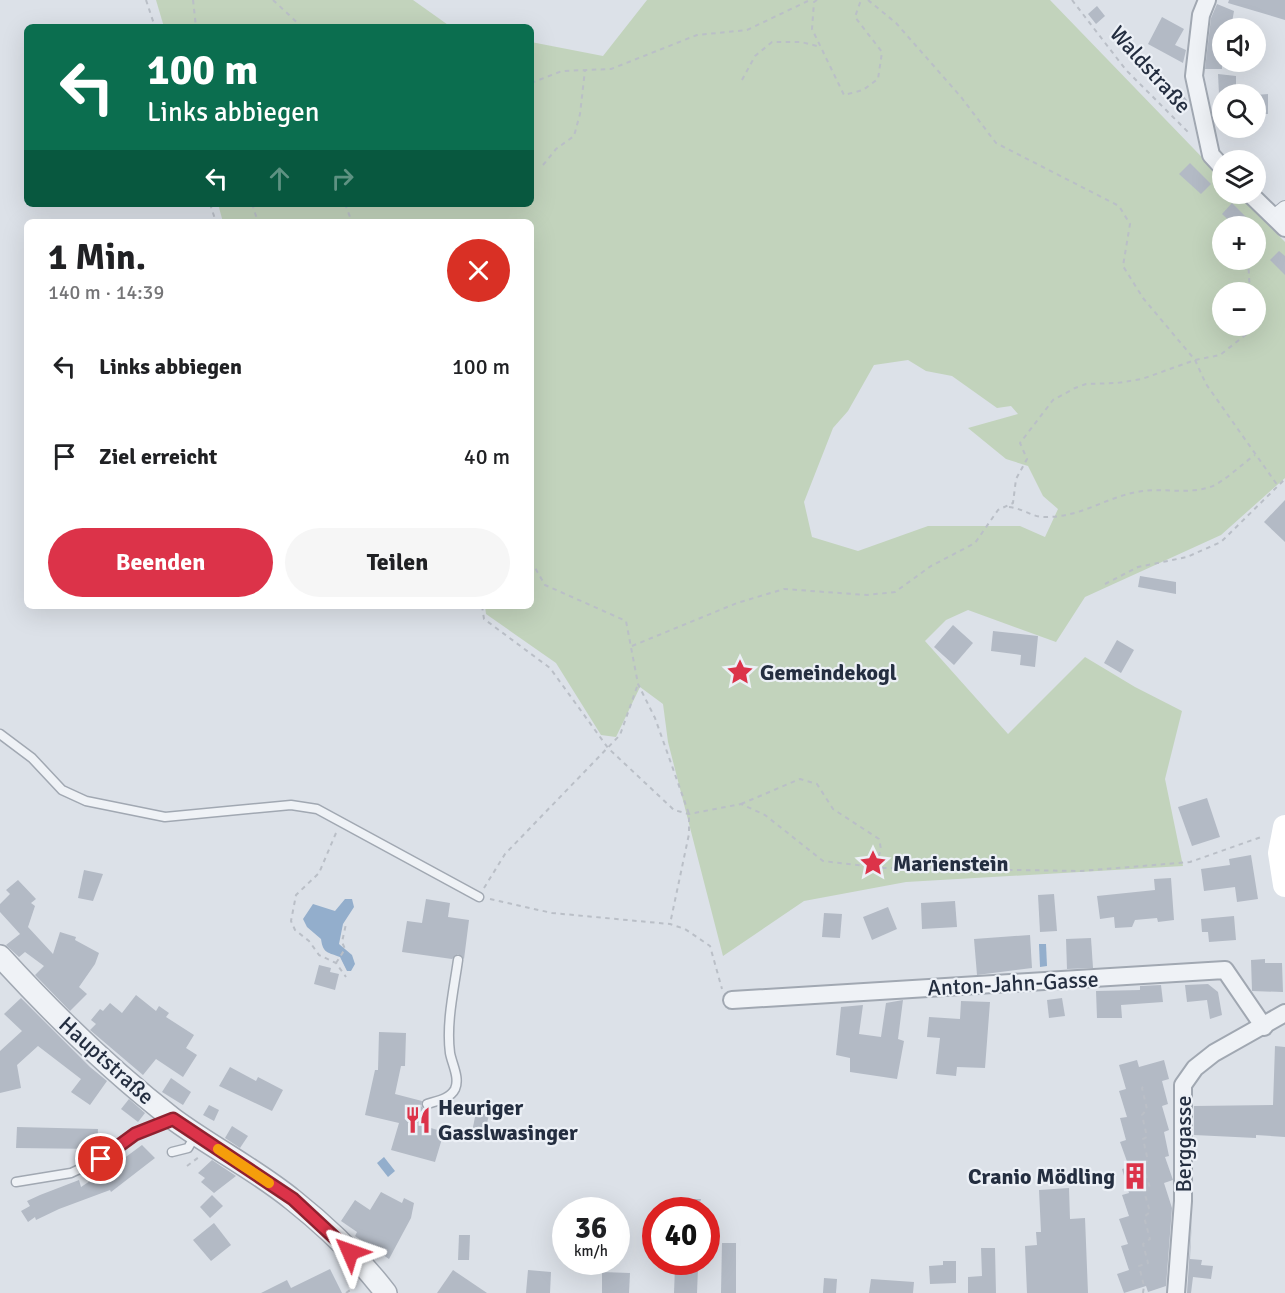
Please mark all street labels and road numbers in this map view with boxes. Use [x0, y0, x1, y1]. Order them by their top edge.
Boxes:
street label: Waldstraße [1104, 20, 1197, 119]
street label: Anton-Jahn-Gasse [927, 966, 1099, 1001]
street label: Hauptstraße [54, 1011, 160, 1110]
street label: Berggasse [1170, 1096, 1197, 1192]

